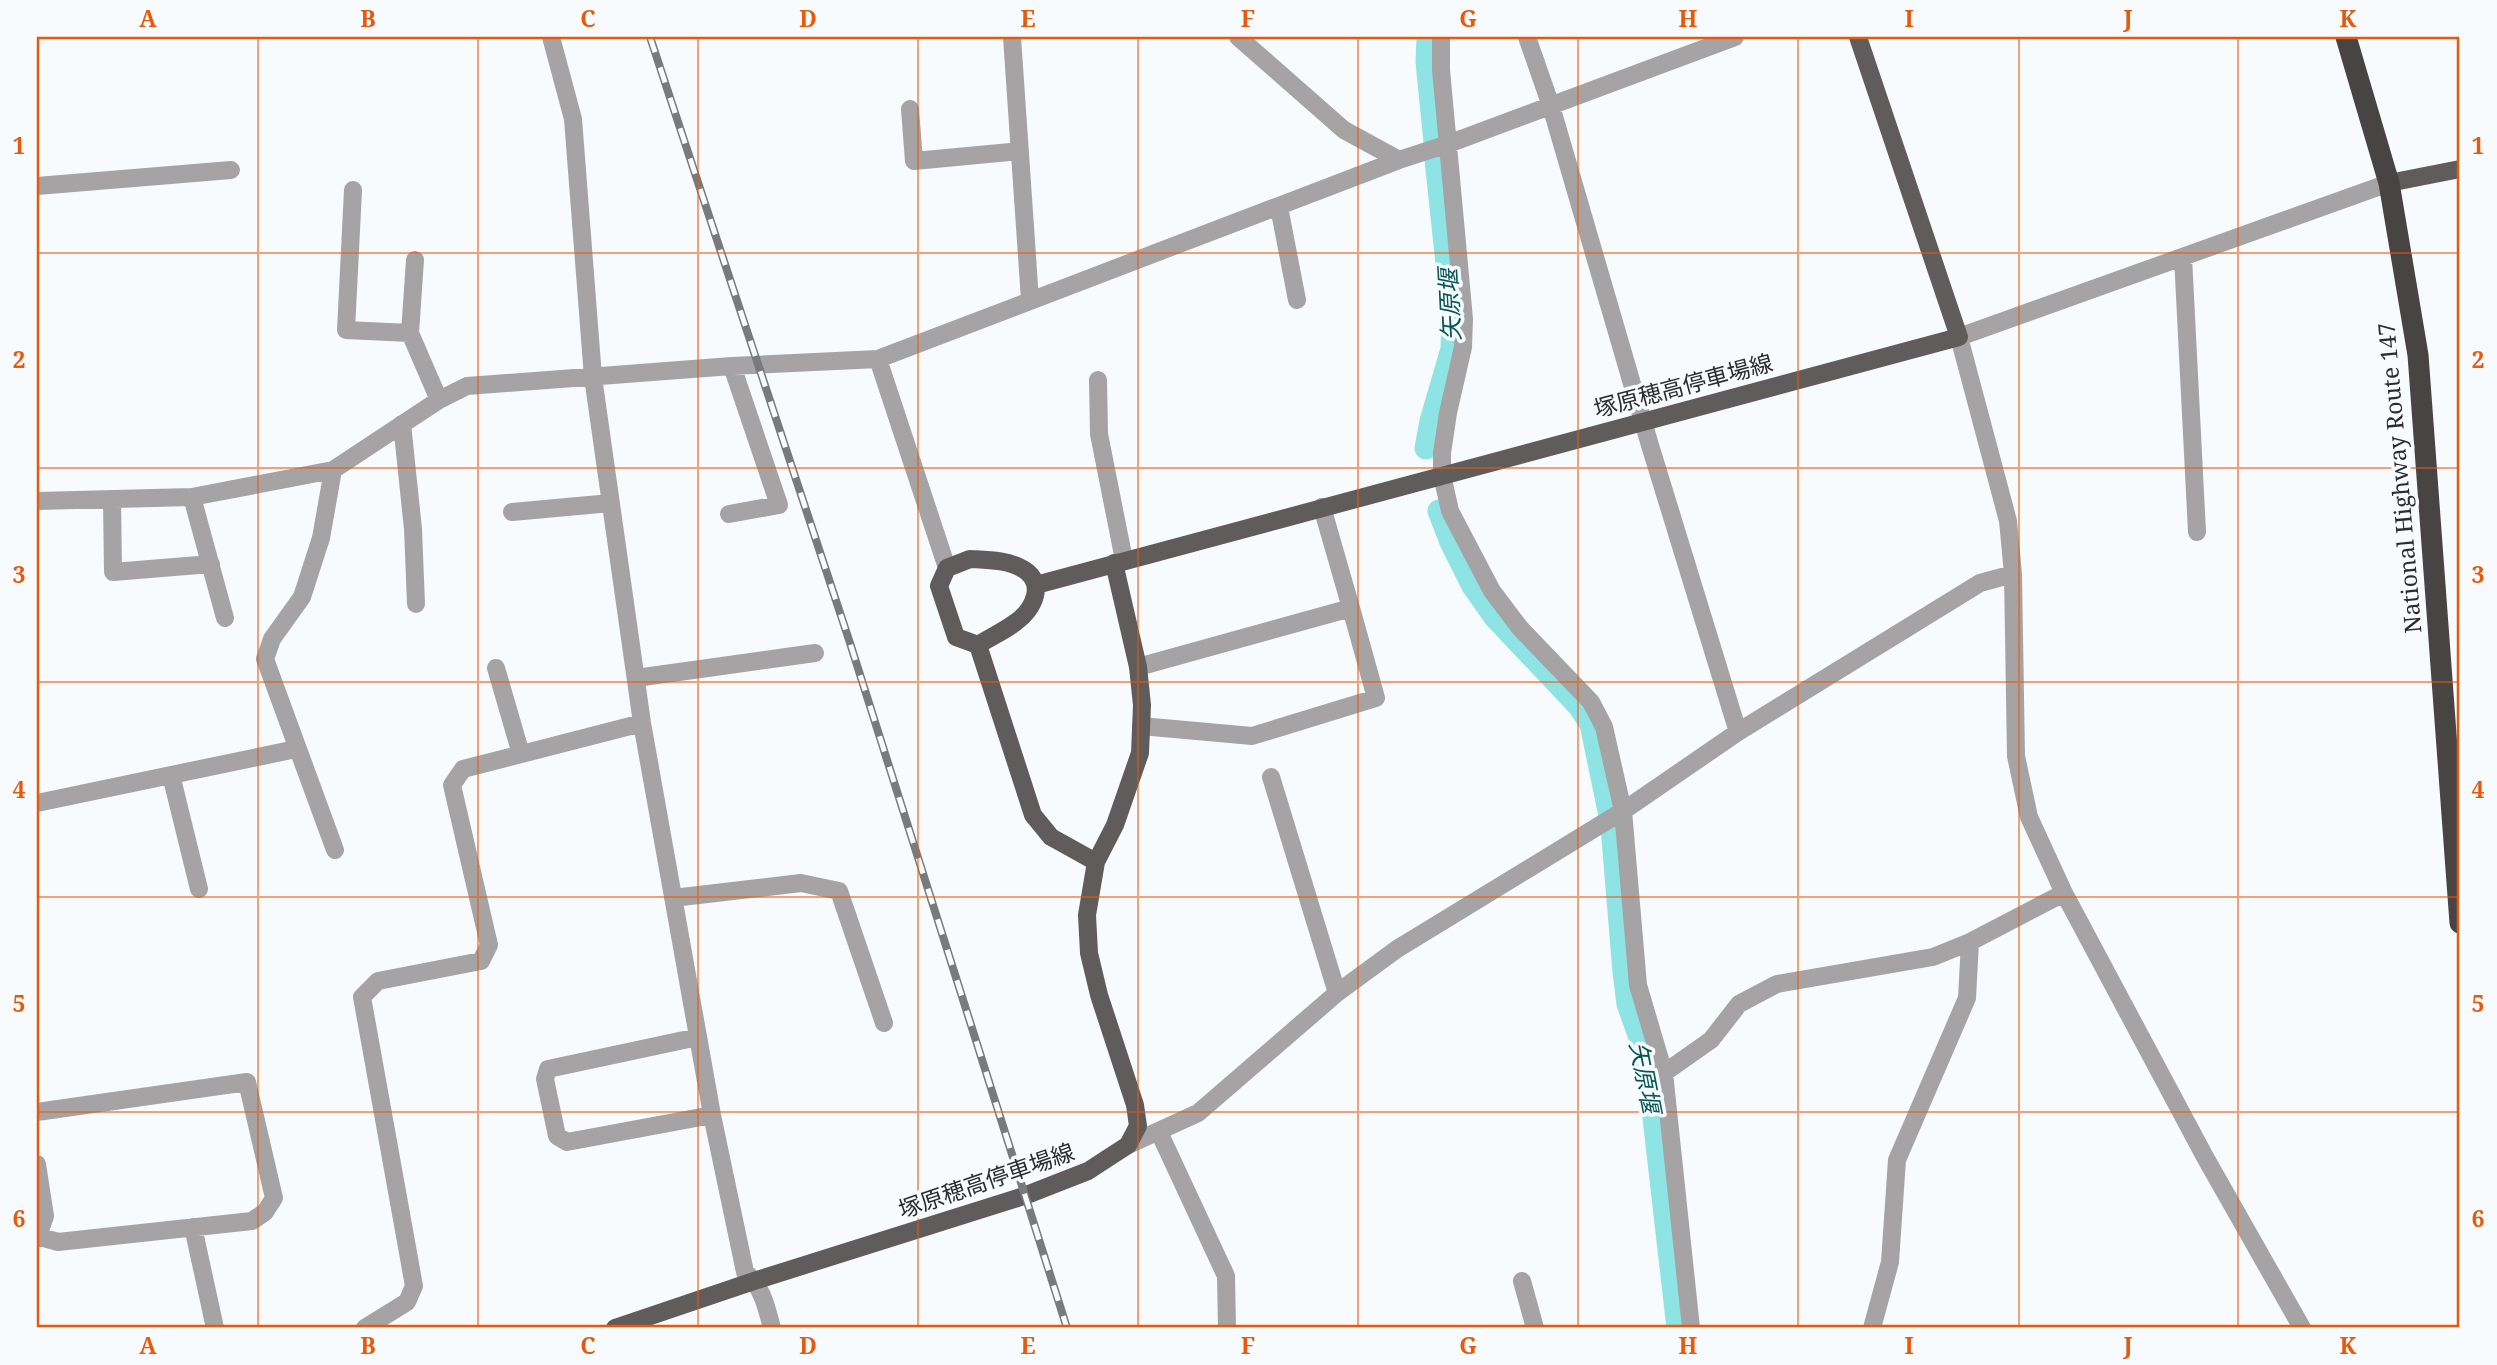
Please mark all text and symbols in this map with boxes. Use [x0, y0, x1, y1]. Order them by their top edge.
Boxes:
text: A [139, 2, 157, 34]
text: B [360, 2, 376, 34]
text: C [580, 2, 596, 34]
text: D [799, 2, 817, 34]
text: E [1020, 2, 1036, 34]
text: F [1241, 2, 1255, 34]
text: G [1459, 2, 1477, 34]
text: H [1679, 2, 1698, 34]
text: I [1904, 2, 1914, 34]
text: J [2122, 2, 2133, 34]
text: K [2340, 2, 2357, 34]
text: 1 [13, 129, 26, 161]
text: 1 [2472, 129, 2485, 161]
water label: 矢原堰 [1430, 264, 1467, 342]
street label: National Highway Route 147 [2369, 321, 2429, 635]
text: 2 [13, 343, 26, 375]
text: 2 [2472, 343, 2485, 375]
street label: 塚原穂高停車場線 [1590, 346, 1776, 424]
text: 3 [13, 558, 26, 590]
text: 3 [2472, 558, 2485, 590]
text: 4 [13, 773, 26, 805]
text: 4 [2472, 773, 2485, 805]
text: 5 [13, 987, 26, 1019]
text: 5 [2472, 987, 2485, 1019]
water label: 矢原堰 [1623, 1039, 1670, 1119]
street label: 塚原穂高停車場線 [894, 1135, 1078, 1225]
text: 6 [13, 1202, 26, 1234]
text: 6 [2472, 1202, 2485, 1234]
text: A [139, 1329, 157, 1361]
text: B [360, 1329, 376, 1361]
text: C [580, 1329, 596, 1361]
text: D [799, 1329, 817, 1361]
text: E [1020, 1329, 1036, 1361]
text: F [1241, 1329, 1255, 1361]
text: G [1459, 1329, 1477, 1361]
text: H [1679, 1329, 1698, 1361]
text: I [1904, 1329, 1914, 1361]
text: J [2122, 1329, 2133, 1361]
text: K [2340, 1329, 2357, 1361]

